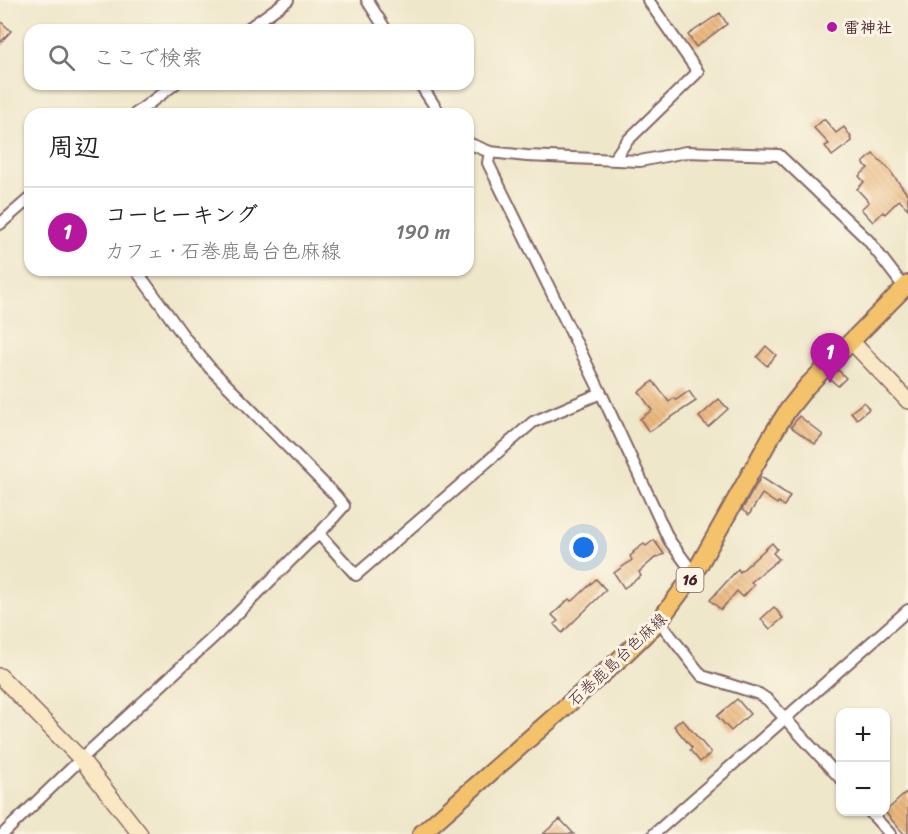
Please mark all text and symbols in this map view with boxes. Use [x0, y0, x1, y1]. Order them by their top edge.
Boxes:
place label: 雷神社 [844, 13, 892, 42]
marker: 雷神社 [825, 20, 839, 34]
search box [24, 24, 474, 90]
text: ここで検索 [93, 38, 203, 77]
icon: search [45, 41, 78, 74]
text: 周辺 [48, 124, 100, 170]
text: コーヒーキング [105, 195, 258, 234]
text: 1 [63, 215, 72, 250]
text: 190 m [396, 215, 450, 250]
text: カフェ · 石巻鹿島台色麻線 [105, 234, 341, 269]
pin: 1 [810, 334, 850, 383]
your location [569, 533, 598, 562]
road number: 16 [676, 568, 704, 592]
street label: 石巻鹿島台色麻線 [561, 605, 674, 714]
map controls [836, 708, 890, 816]
button: + [836, 708, 890, 762]
button: − [836, 762, 890, 816]

